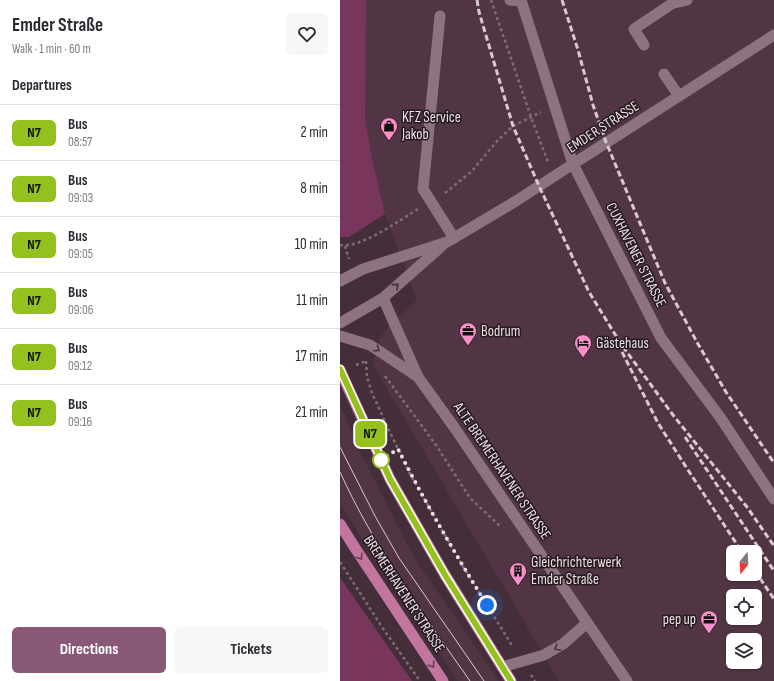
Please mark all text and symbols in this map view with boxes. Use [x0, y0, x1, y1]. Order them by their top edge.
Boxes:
button: heart [286, 13, 328, 55]
text: Emder Straße [12, 14, 103, 37]
text: Walk · 1 min · 60 m [12, 41, 91, 57]
text: Departures [12, 76, 72, 95]
street label: EMDER STRASSE [563, 97, 643, 157]
place label: KFZ Service Jakob [401, 108, 461, 144]
text: Bus [68, 115, 87, 134]
shop icon: KFZ Service Jakob [379, 116, 399, 141]
text: 2 min [301, 123, 328, 142]
text: N7 [27, 124, 41, 141]
text: 08:57 [68, 134, 92, 150]
text: Bus [68, 171, 87, 190]
text: 8 min [300, 179, 328, 198]
text: N7 [27, 180, 41, 197]
text: 09:03 [68, 190, 93, 206]
street label: CUXHAVENER STRASSE [601, 199, 671, 311]
text: Bus [68, 227, 87, 246]
text: 10 min [295, 235, 328, 254]
text: N7 [27, 236, 41, 253]
text: 09:05 [68, 246, 93, 262]
text: Bus [68, 283, 87, 302]
one-way arrow [391, 284, 399, 291]
text: 11 min [296, 291, 328, 310]
text: N7 [27, 292, 41, 309]
text: 09:06 [68, 302, 94, 318]
office icon: Bodrum [458, 321, 478, 346]
place label: Bodrum [481, 322, 520, 341]
hotel icon: Gästehaus [573, 333, 593, 358]
place label: Gästehaus [596, 334, 649, 353]
text: Bus [68, 339, 87, 358]
one-way arrow [372, 344, 379, 351]
text: 17 min [296, 347, 328, 366]
text: N7 [27, 348, 41, 365]
text: 09:12 [68, 358, 92, 374]
text: Bus [68, 395, 87, 414]
street label: ALTE BREMERHAVENER STRASSE [448, 398, 555, 543]
text: 21 min [295, 403, 328, 422]
text: N7 [27, 404, 41, 421]
text: 09:16 [68, 414, 92, 430]
line badge: N7 [352, 421, 388, 447]
text: N7 [363, 425, 377, 442]
unlabelled marker [372, 451, 390, 469]
street label: BREMERHAVENER STRASSE [359, 532, 449, 656]
north arrow [726, 545, 762, 581]
map controls [726, 545, 762, 669]
one-way arrow [355, 553, 363, 560]
place label: Gleichrichterwerk Emder Straße [531, 553, 622, 589]
building icon: Gleichrichterwerk Emder Straße [508, 561, 528, 586]
button: locate [726, 589, 762, 625]
your location [477, 595, 497, 615]
office icon: pep up [699, 609, 719, 634]
place label: pep up [663, 610, 696, 629]
button: Directions [12, 627, 166, 673]
button: Tickets [174, 627, 328, 673]
button: layers [726, 633, 762, 669]
one-way arrow [554, 643, 561, 650]
one-way arrow [427, 661, 435, 668]

